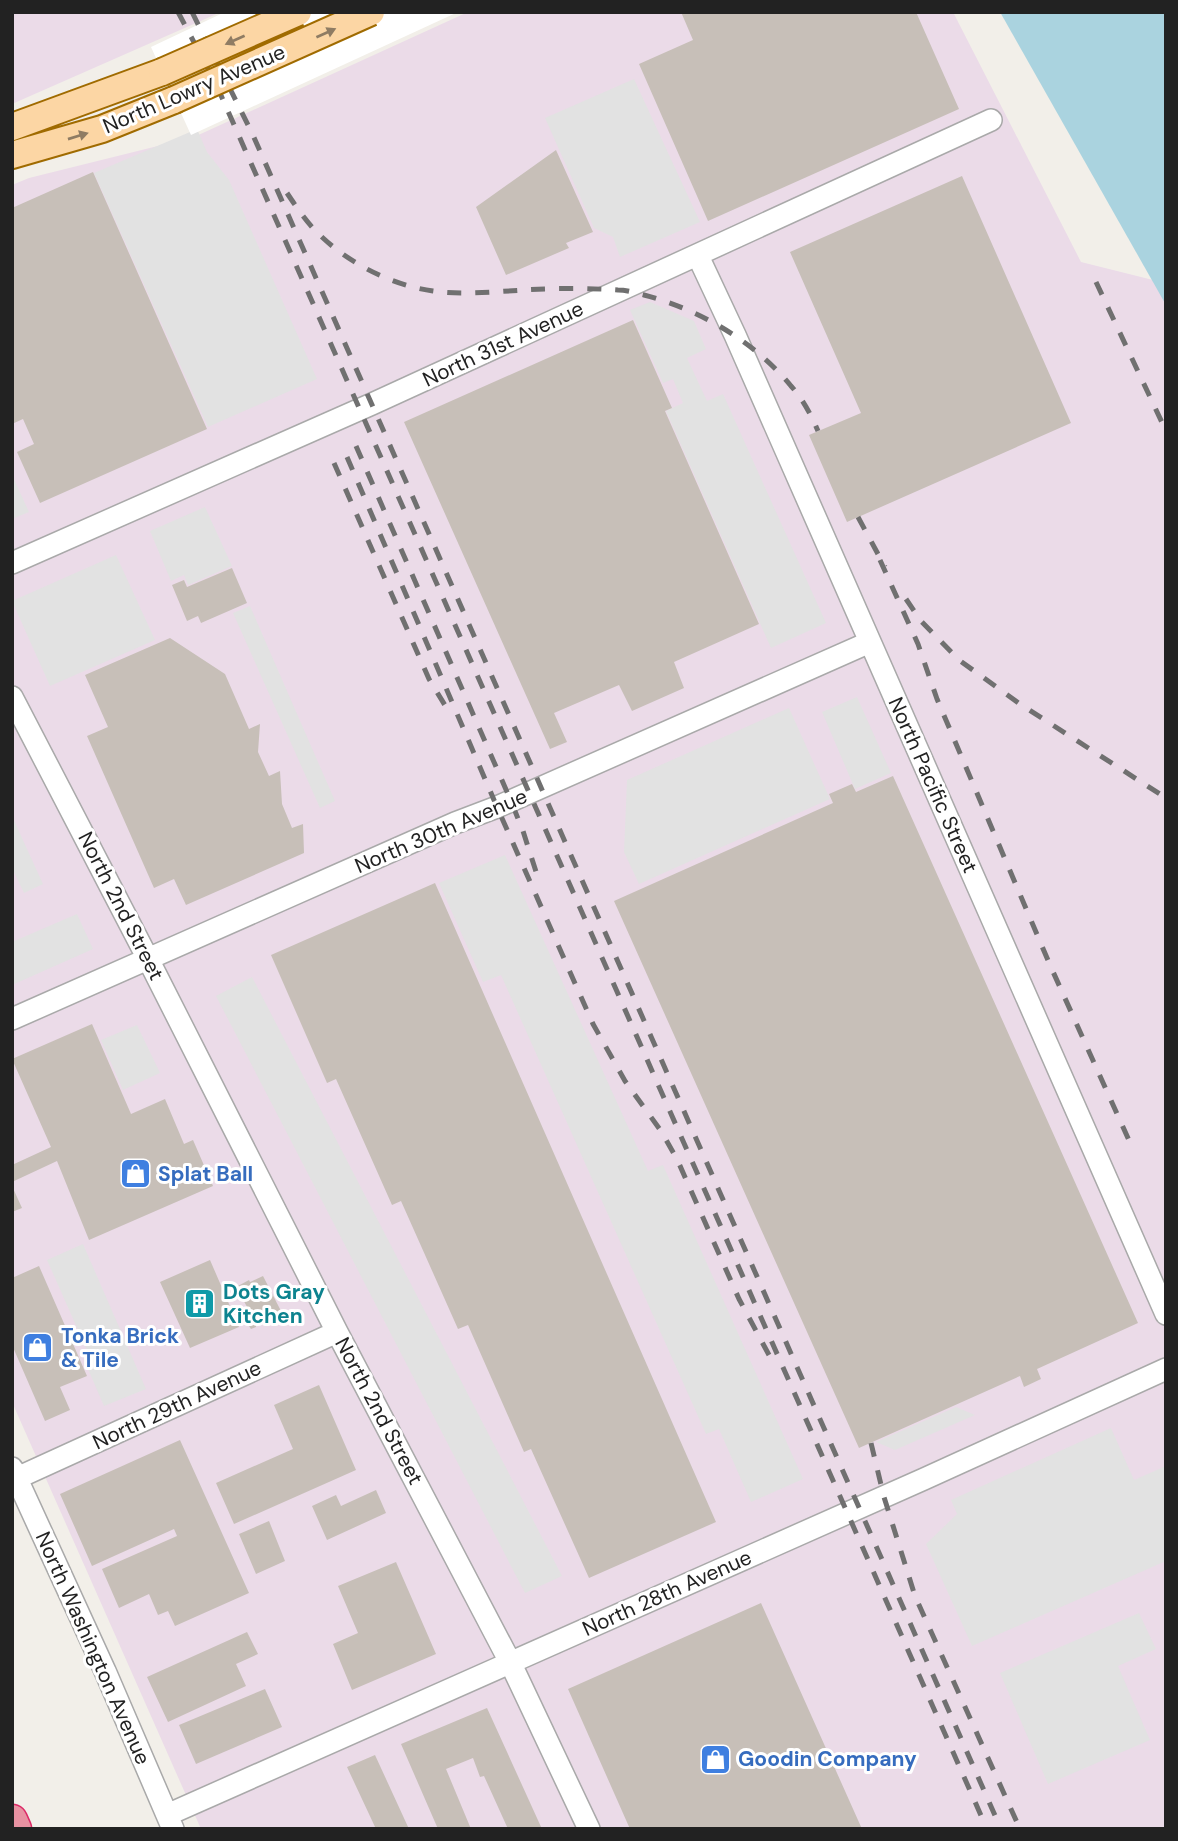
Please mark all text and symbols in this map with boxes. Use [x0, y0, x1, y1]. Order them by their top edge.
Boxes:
one-way arrow [315, 27, 336, 38]
one-way arrow [225, 34, 245, 46]
street label: North Lowry Avenue [98, 38, 290, 140]
one-way arrow [68, 131, 89, 141]
street label: North 31st Avenue [418, 294, 588, 394]
street label: North Pacific Street [882, 693, 984, 877]
street label: North 30th Avenue [351, 782, 532, 880]
street label: North 2nd Street [72, 827, 170, 985]
shop icon: Splat Ball [118, 1157, 152, 1191]
place label: Splat Ball [158, 1160, 253, 1188]
place label: Dots Gray Kitchen [223, 1278, 325, 1330]
building icon: Dots Gray Kitchen [183, 1287, 217, 1321]
place label: Tonka Brick & Tile [61, 1322, 179, 1374]
shop icon: Tonka Brick & Tile [21, 1331, 55, 1365]
street label: North 2nd Street [328, 1332, 430, 1490]
street label: North 29th Avenue [88, 1354, 266, 1456]
street label: North Washington Avenue [29, 1527, 157, 1769]
street label: North 28th Avenue [578, 1543, 756, 1643]
shop icon: Goodin Company [698, 1742, 732, 1776]
place label: Goodin Company [738, 1745, 917, 1773]

